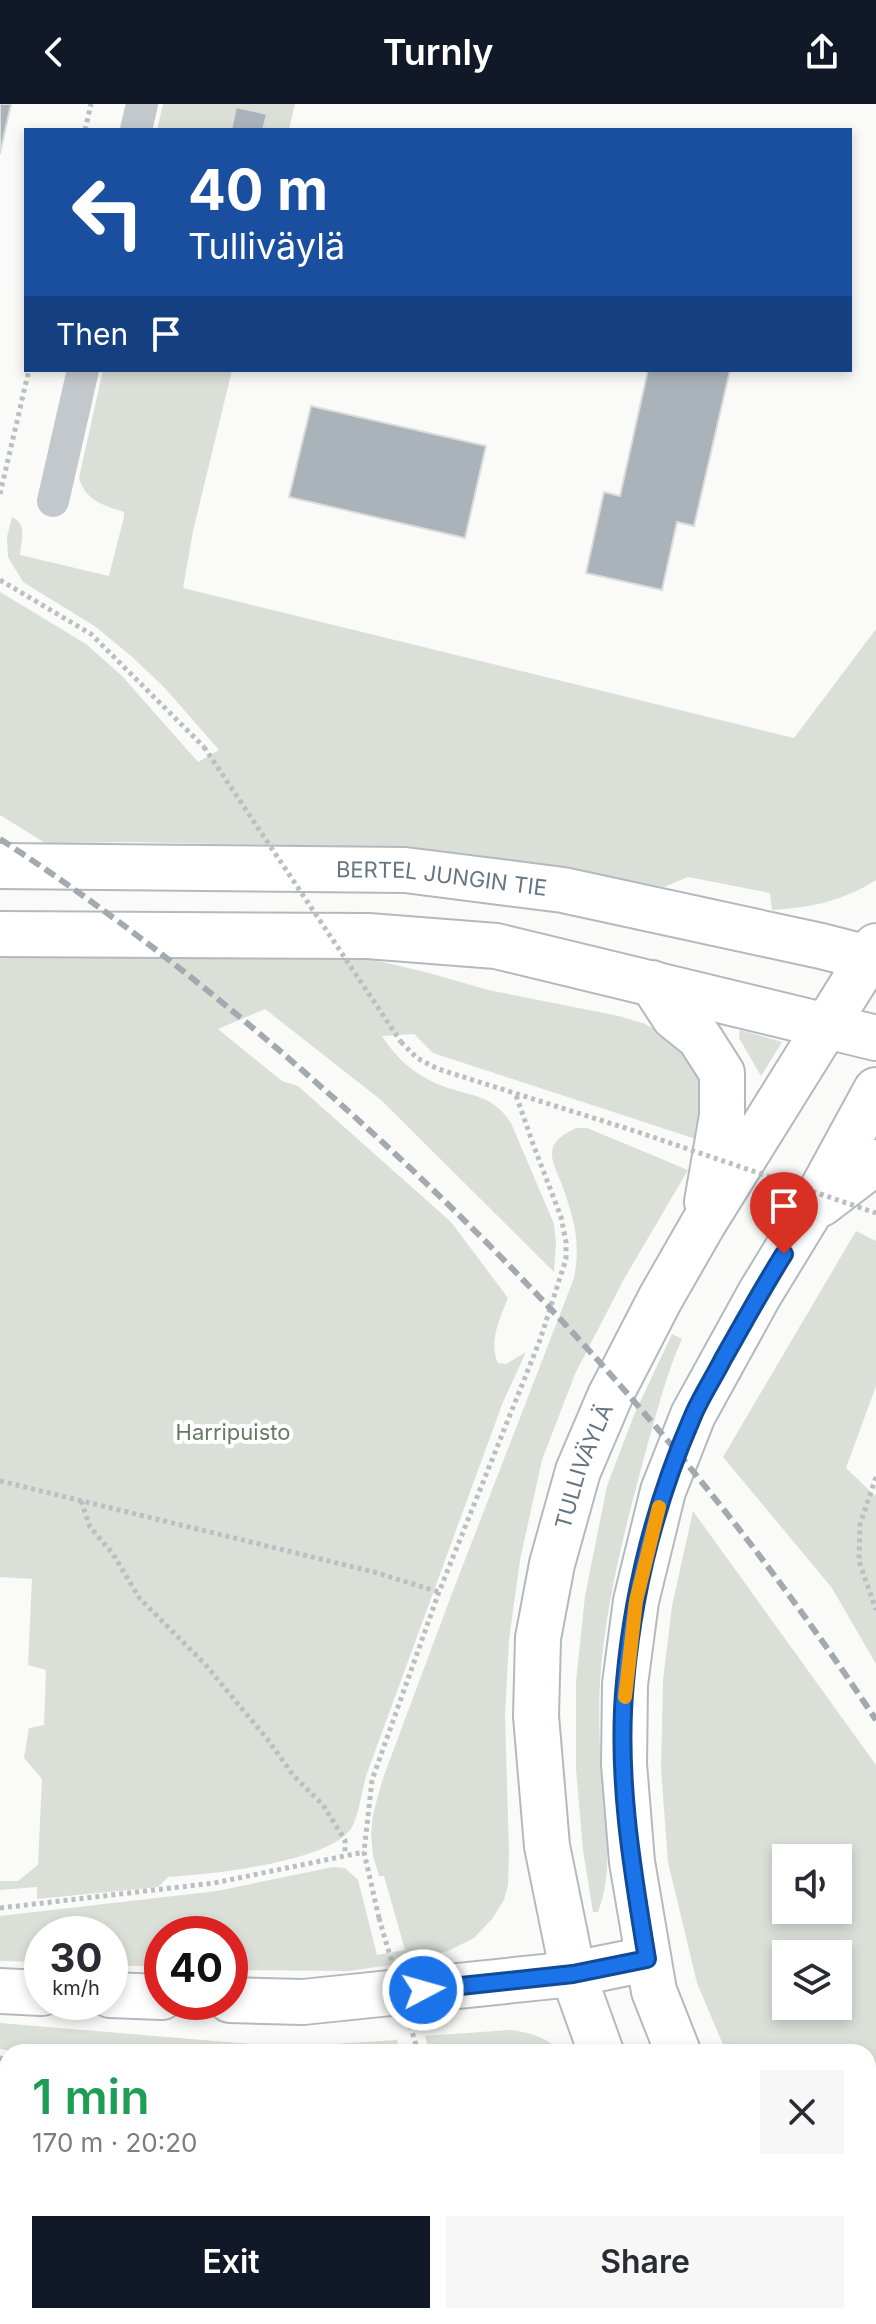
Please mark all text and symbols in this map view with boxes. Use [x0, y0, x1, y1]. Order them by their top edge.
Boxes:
icon: back [32, 30, 76, 74]
text: Turnly [383, 30, 493, 74]
icon: share [800, 30, 844, 74]
text: 40 m [188, 156, 328, 224]
icon: left [56, 160, 160, 264]
text: Tulliväylä [188, 224, 345, 268]
icon: arrive [144, 312, 188, 356]
text: Then [56, 316, 128, 352]
street label: BERTEL JUNGIN TIE [336, 856, 548, 901]
pin [750, 1172, 818, 1254]
icon: arrive [762, 1184, 806, 1228]
street label: TULLIVÄYLÄ [549, 1400, 618, 1532]
park label: Harripuisto [176, 1419, 290, 1445]
map controls [772, 1844, 852, 2020]
button: sound [772, 1844, 852, 1924]
speed limit sign: 40 [144, 1916, 248, 2020]
text: 30 [50, 1933, 102, 1982]
button: layers [772, 1940, 852, 2020]
position arrow [381, 1948, 465, 2032]
text: km/h [52, 1976, 100, 2000]
text: 1 min [32, 2067, 150, 2126]
button: close [760, 2070, 844, 2154]
text: 170 m · 20:20 [32, 2127, 198, 2158]
button: Exit [32, 2216, 430, 2308]
button: Share [446, 2216, 844, 2308]

